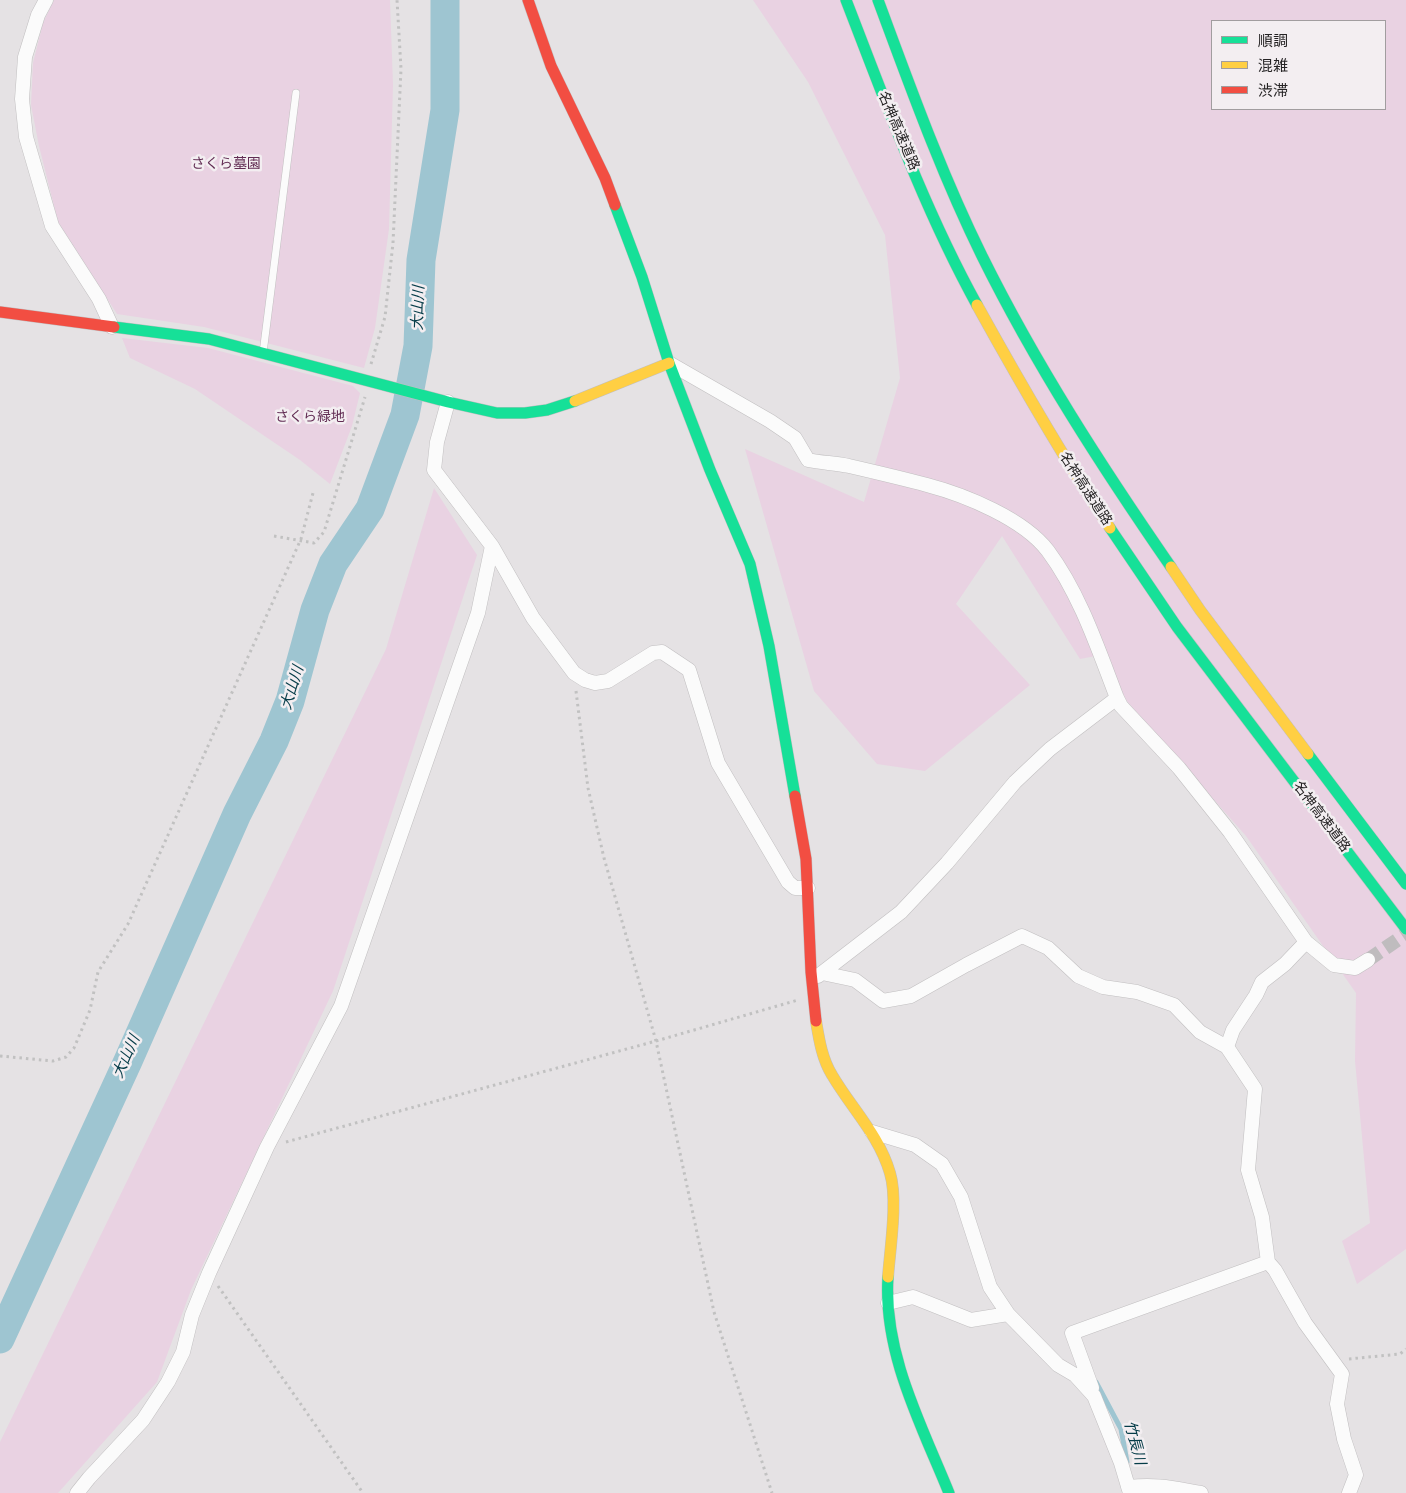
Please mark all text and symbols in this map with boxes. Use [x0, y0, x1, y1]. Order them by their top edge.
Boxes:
legend [1211, 20, 1386, 110]
text: 順調 [1258, 32, 1288, 51]
text: 混雑 [1258, 57, 1288, 76]
text: 渋滞 [1258, 82, 1288, 101]
street label: 名神高速道路 [874, 89, 922, 173]
park label: さくら墓園 [191, 156, 261, 172]
water label: 大山川 [409, 285, 429, 331]
park label: さくら緑地 [275, 409, 345, 425]
street label: 名神高速道路 [1055, 449, 1115, 529]
water label: 大山川 [278, 664, 308, 712]
street label: 名神高速道路 [1289, 778, 1353, 856]
water label: 大山川 [110, 1033, 144, 1081]
water label: 竹長川 [1119, 1419, 1149, 1467]

